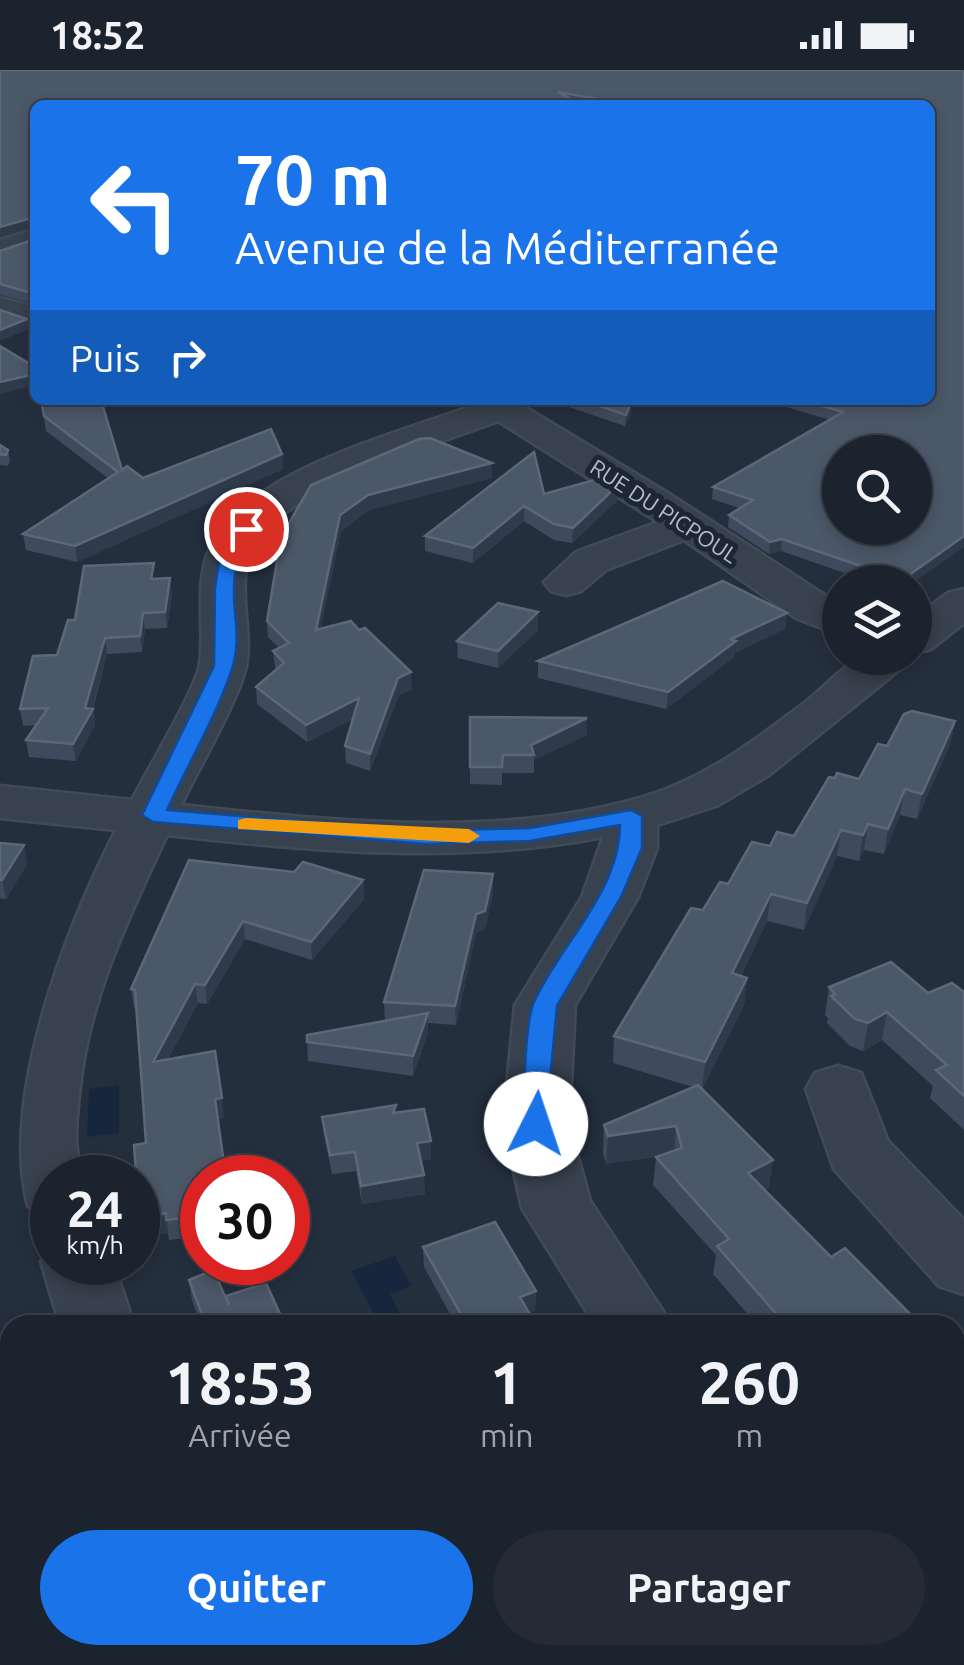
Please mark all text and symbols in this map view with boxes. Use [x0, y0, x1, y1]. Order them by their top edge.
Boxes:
text: 18:52 [50, 14, 145, 56]
icon: left [70, 140, 200, 270]
text: 70 m [235, 140, 391, 218]
text: Avenue de la Méditerranée [235, 222, 780, 273]
icon: right [160, 330, 215, 385]
text: Puis [70, 337, 140, 379]
map controls [822, 435, 932, 675]
button: search [822, 435, 932, 545]
street label: RUE DU PICPOUL [586, 454, 743, 567]
pin [204, 487, 289, 572]
icon: arrive [219, 502, 274, 557]
button: layers [822, 565, 932, 675]
position arrow [484, 1072, 588, 1176]
speed limit sign: 30 [180, 1155, 310, 1285]
text: 24 [67, 1180, 123, 1236]
text: km/h [66, 1231, 124, 1259]
text: 18:53 [165, 1348, 315, 1415]
text: 1 [490, 1348, 524, 1415]
text: 260 [699, 1348, 800, 1415]
text: Arrivée [188, 1417, 292, 1453]
text: min [480, 1417, 534, 1453]
text: m [735, 1417, 763, 1453]
button: Quitter [40, 1530, 473, 1645]
button: Partager [493, 1530, 925, 1645]

